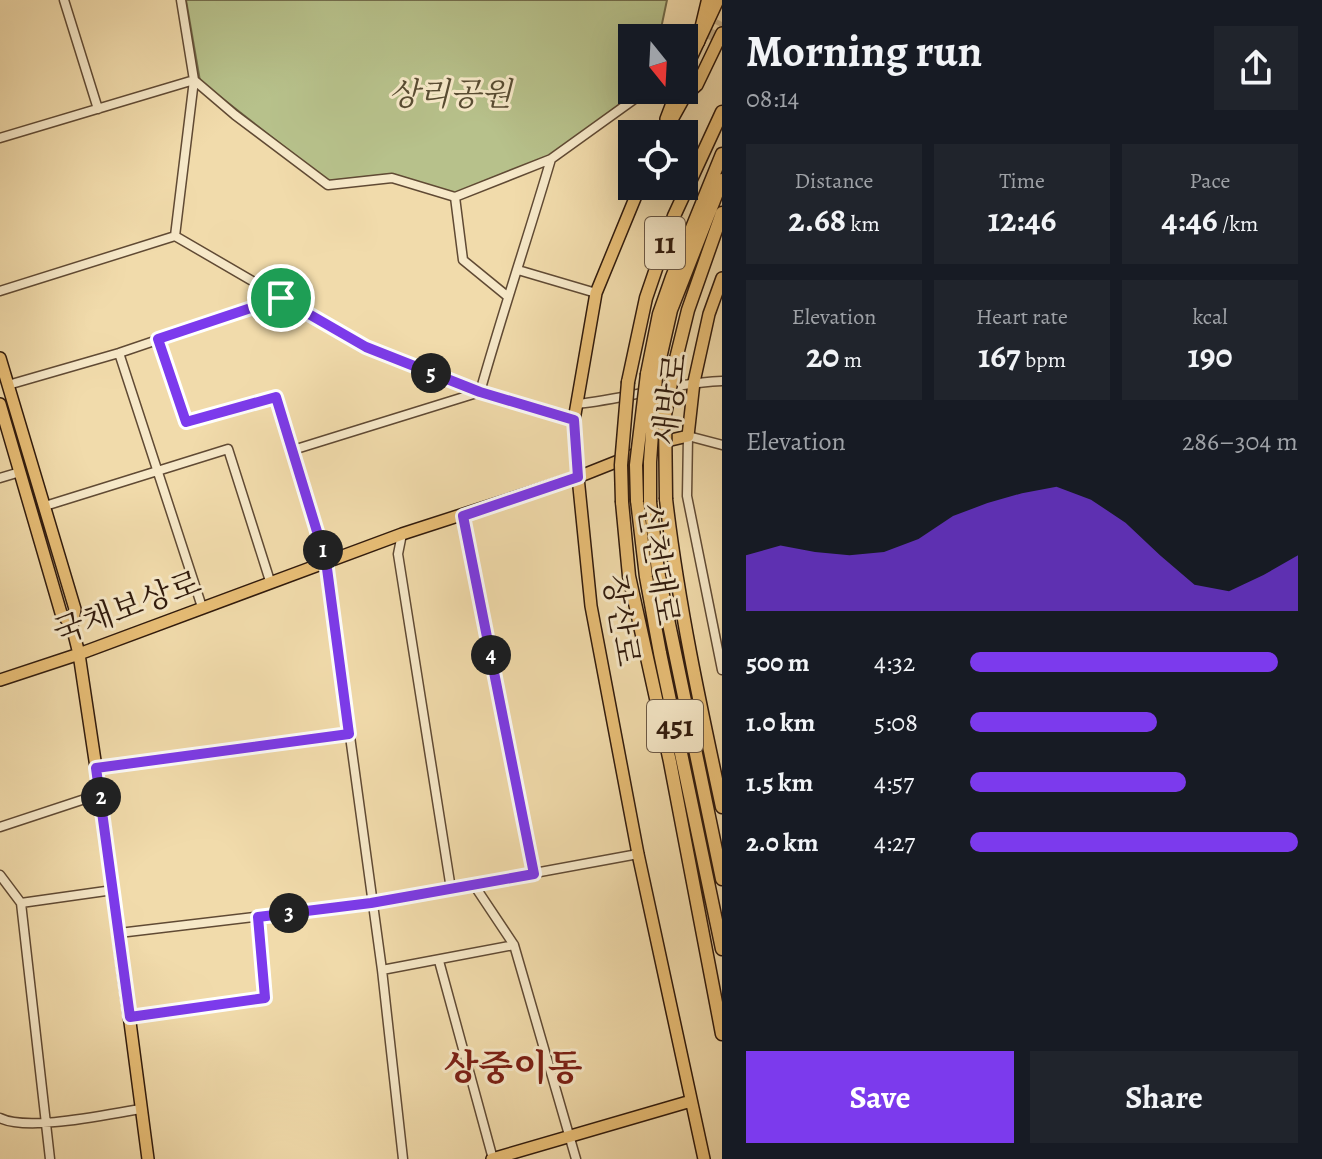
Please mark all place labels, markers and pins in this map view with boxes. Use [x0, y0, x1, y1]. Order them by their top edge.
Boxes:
pin [247, 264, 315, 332]
pin: 5 [411, 353, 451, 393]
pin: 1 [303, 530, 343, 570]
pin: 4 [471, 635, 511, 675]
pin: 2 [81, 777, 121, 817]
pin: 3 [269, 893, 309, 933]

